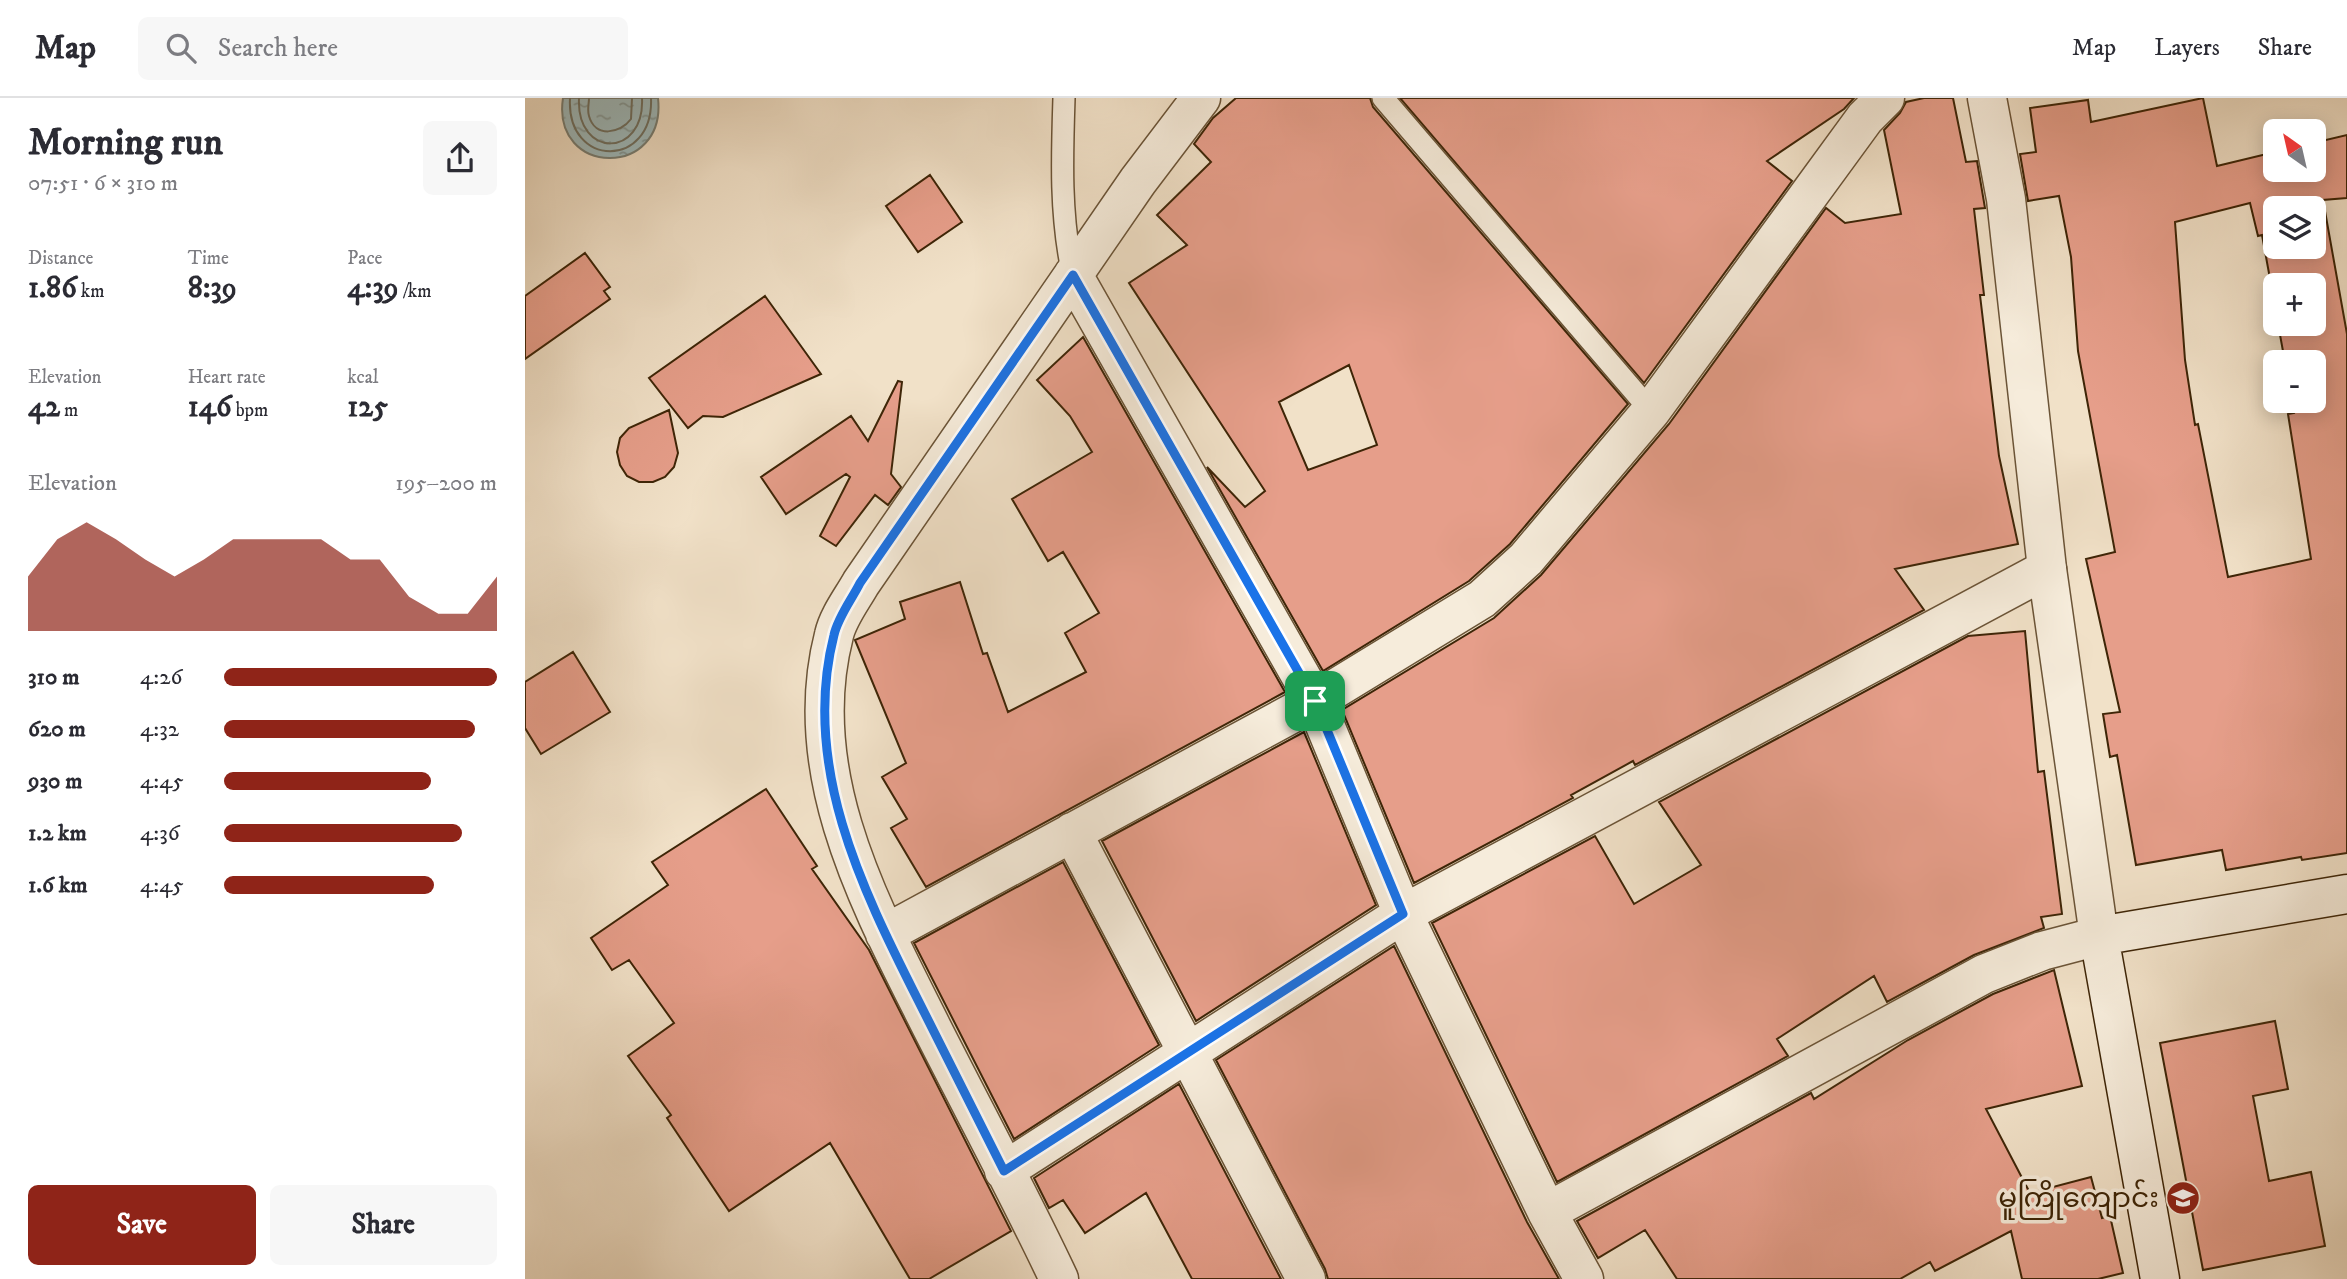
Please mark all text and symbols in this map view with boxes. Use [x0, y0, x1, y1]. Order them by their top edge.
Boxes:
search box [138, 17, 628, 80]
text: Map [35, 28, 96, 69]
icon: search [162, 29, 200, 67]
text: Search here [218, 32, 338, 65]
text: Map [2072, 33, 2116, 63]
text: Layers [2154, 33, 2220, 63]
text: Share [2258, 33, 2312, 63]
text: Morning run [28, 119, 223, 167]
north arrow [2263, 119, 2326, 182]
map controls [2263, 119, 2326, 413]
button: share [423, 121, 497, 195]
text: 07:51 · 6 × 310 m [28, 169, 178, 198]
button: layers [2263, 196, 2326, 259]
text: Distance [28, 247, 93, 270]
text: Time [188, 247, 229, 270]
text: Pace [347, 247, 382, 270]
text: 1.86 [28, 270, 77, 307]
text: 8:39 [188, 270, 237, 307]
text: 4:39 [347, 270, 399, 307]
button: + [2263, 273, 2326, 336]
text: km [77, 280, 105, 303]
text: /km [399, 280, 432, 303]
button: − [2263, 350, 2326, 413]
text: Elevation [28, 366, 102, 389]
text: Heart rate [188, 366, 266, 389]
text: kcal [347, 366, 379, 389]
text: 42 [28, 389, 60, 426]
text: 146 [188, 389, 232, 426]
text: 125 [347, 389, 388, 426]
text: m [60, 399, 78, 422]
text: bpm [232, 399, 268, 422]
text: Elevation [28, 469, 117, 498]
text: 195–200 m [395, 469, 497, 498]
text: 310 m [28, 663, 80, 692]
text: 4:26 [140, 663, 183, 692]
pin [1285, 671, 1345, 731]
icon: arrive [1296, 682, 1334, 720]
text: 620 m [28, 715, 86, 744]
text: 4:32 [140, 715, 179, 744]
text: 930 m [28, 767, 83, 796]
text: 4:45 [140, 767, 184, 796]
text: 1.2 km [28, 819, 87, 848]
text: 4:36 [140, 819, 180, 848]
text: 1.6 km [28, 871, 87, 900]
text: 4:45 [140, 871, 184, 900]
place label: မူကြိုကျောင်း [1998, 1179, 2159, 1220]
school or university icon: မူကြိုကျောင်း [2164, 1179, 2202, 1217]
button: Save [28, 1185, 256, 1265]
button: Share [270, 1185, 497, 1265]

